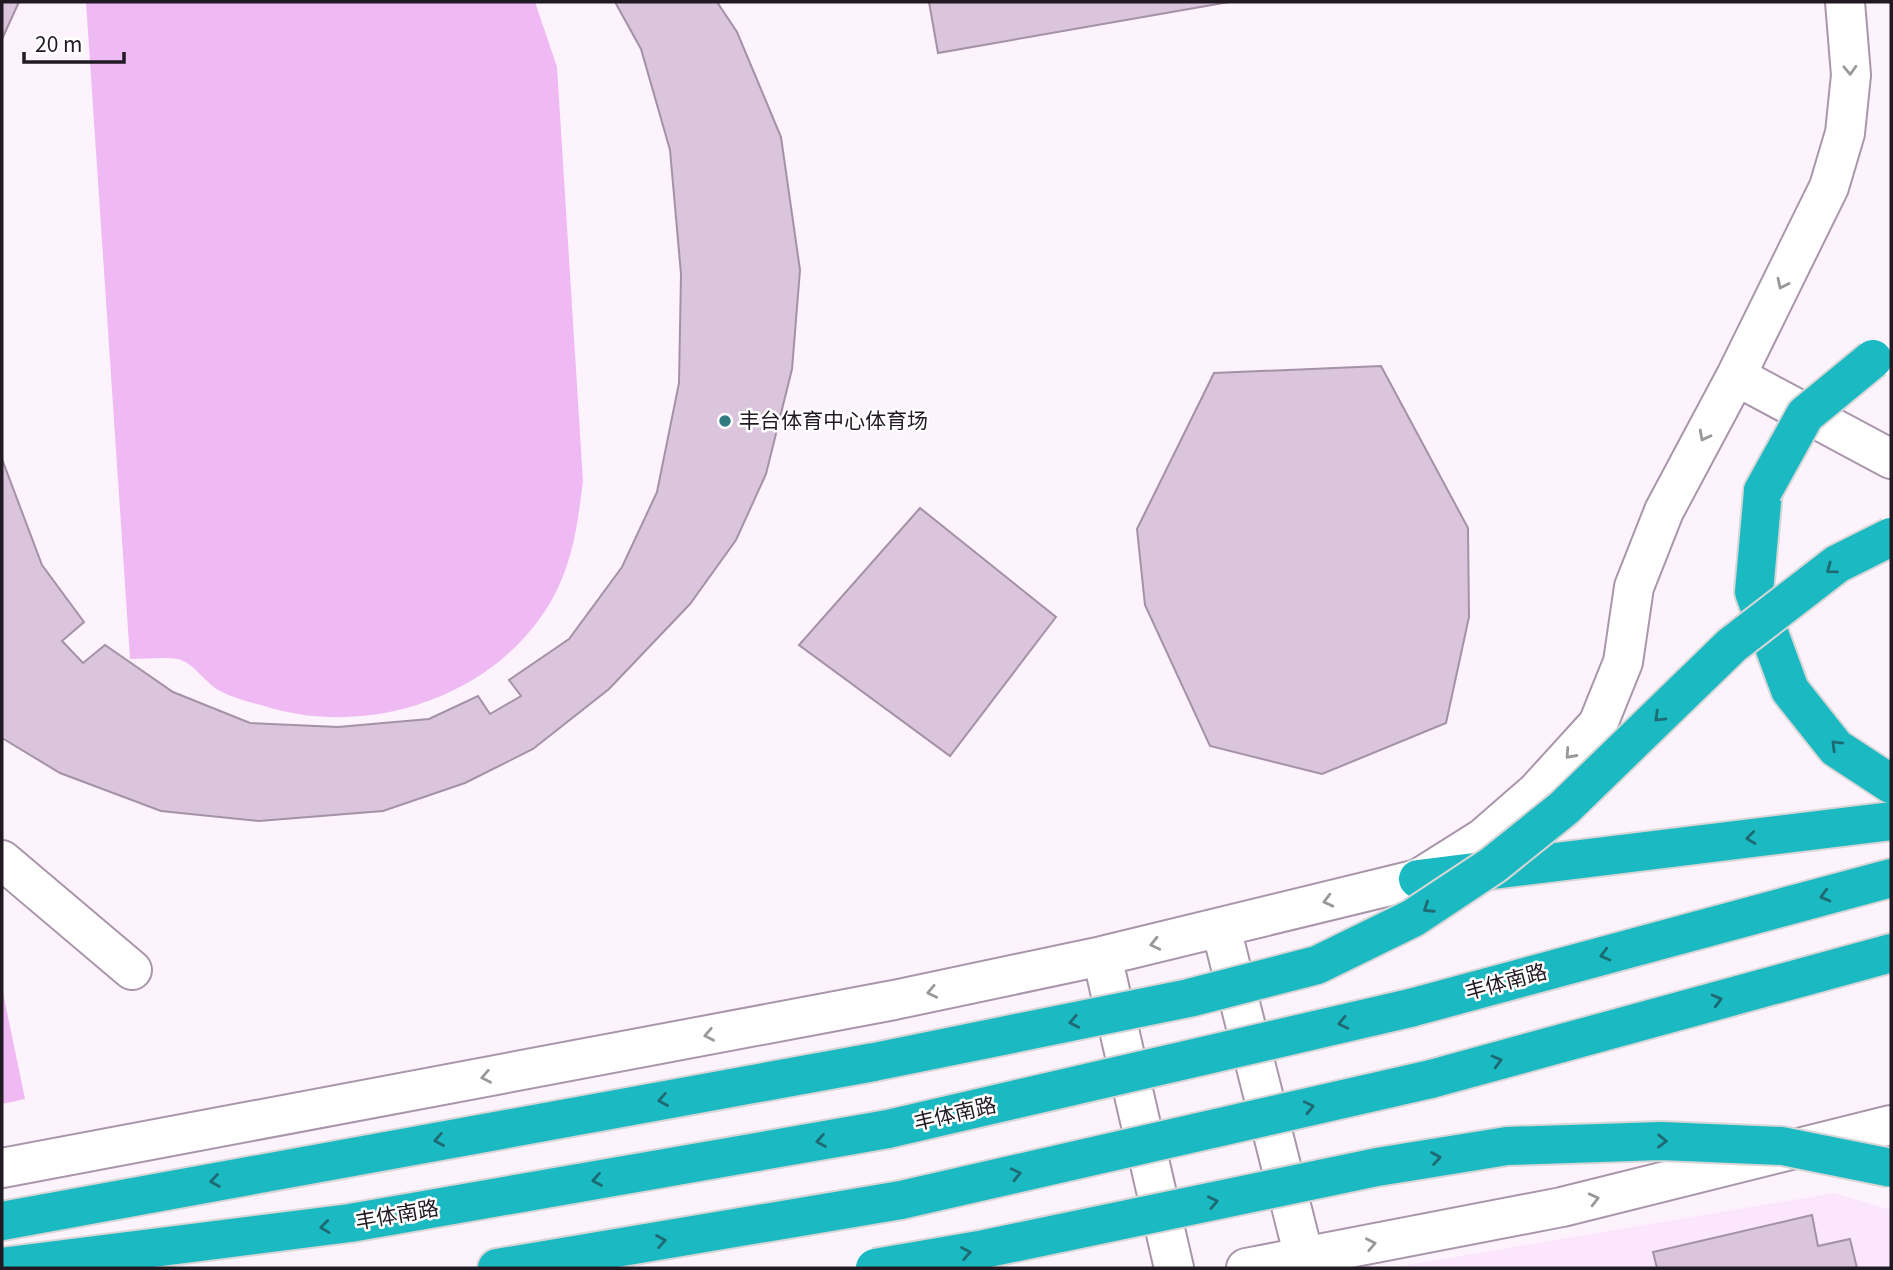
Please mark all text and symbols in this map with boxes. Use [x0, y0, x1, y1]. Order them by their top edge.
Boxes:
scale bar [24, 21, 124, 65]
text: 20 m [35, 28, 82, 58]
one-way arrow [1842, 65, 1858, 76]
one-way arrow [1776, 277, 1790, 289]
place label: 丰台体育中心体育场 [739, 404, 928, 434]
marker: 丰台体育中心体育场 [717, 413, 733, 429]
one-way arrow [1699, 429, 1712, 441]
one-way arrow [1826, 561, 1839, 573]
one-way arrow [1654, 709, 1667, 722]
one-way arrow [1831, 741, 1844, 753]
one-way arrow [1566, 746, 1579, 759]
one-way arrow [1745, 831, 1756, 846]
one-way arrow [1819, 888, 1831, 902]
one-way arrow [1322, 893, 1334, 907]
one-way arrow [1422, 900, 1435, 913]
one-way arrow [1149, 935, 1161, 950]
one-way arrow [1600, 946, 1612, 961]
street label: 丰体南路 [1461, 955, 1550, 1005]
one-way arrow [927, 984, 939, 998]
one-way arrow [1711, 994, 1723, 1009]
one-way arrow [1068, 1013, 1080, 1028]
one-way arrow [1338, 1015, 1350, 1030]
one-way arrow [703, 1027, 715, 1042]
one-way arrow [1491, 1054, 1503, 1069]
one-way arrow [480, 1069, 491, 1084]
street label: 丰体南路 [910, 1088, 999, 1136]
one-way arrow [657, 1092, 669, 1107]
one-way arrow [1303, 1100, 1315, 1115]
one-way arrow [433, 1132, 445, 1147]
one-way arrow [815, 1133, 827, 1148]
one-way arrow [1658, 1133, 1668, 1149]
one-way arrow [1430, 1151, 1442, 1166]
one-way arrow [1010, 1168, 1022, 1182]
one-way arrow [209, 1172, 221, 1187]
one-way arrow [591, 1172, 603, 1187]
street label: 丰体南路 [353, 1191, 441, 1235]
one-way arrow [1588, 1193, 1600, 1207]
one-way arrow [1207, 1195, 1219, 1210]
one-way arrow [319, 1219, 330, 1234]
one-way arrow [655, 1234, 667, 1249]
one-way arrow [1365, 1237, 1377, 1252]
one-way arrow [960, 1246, 972, 1261]

